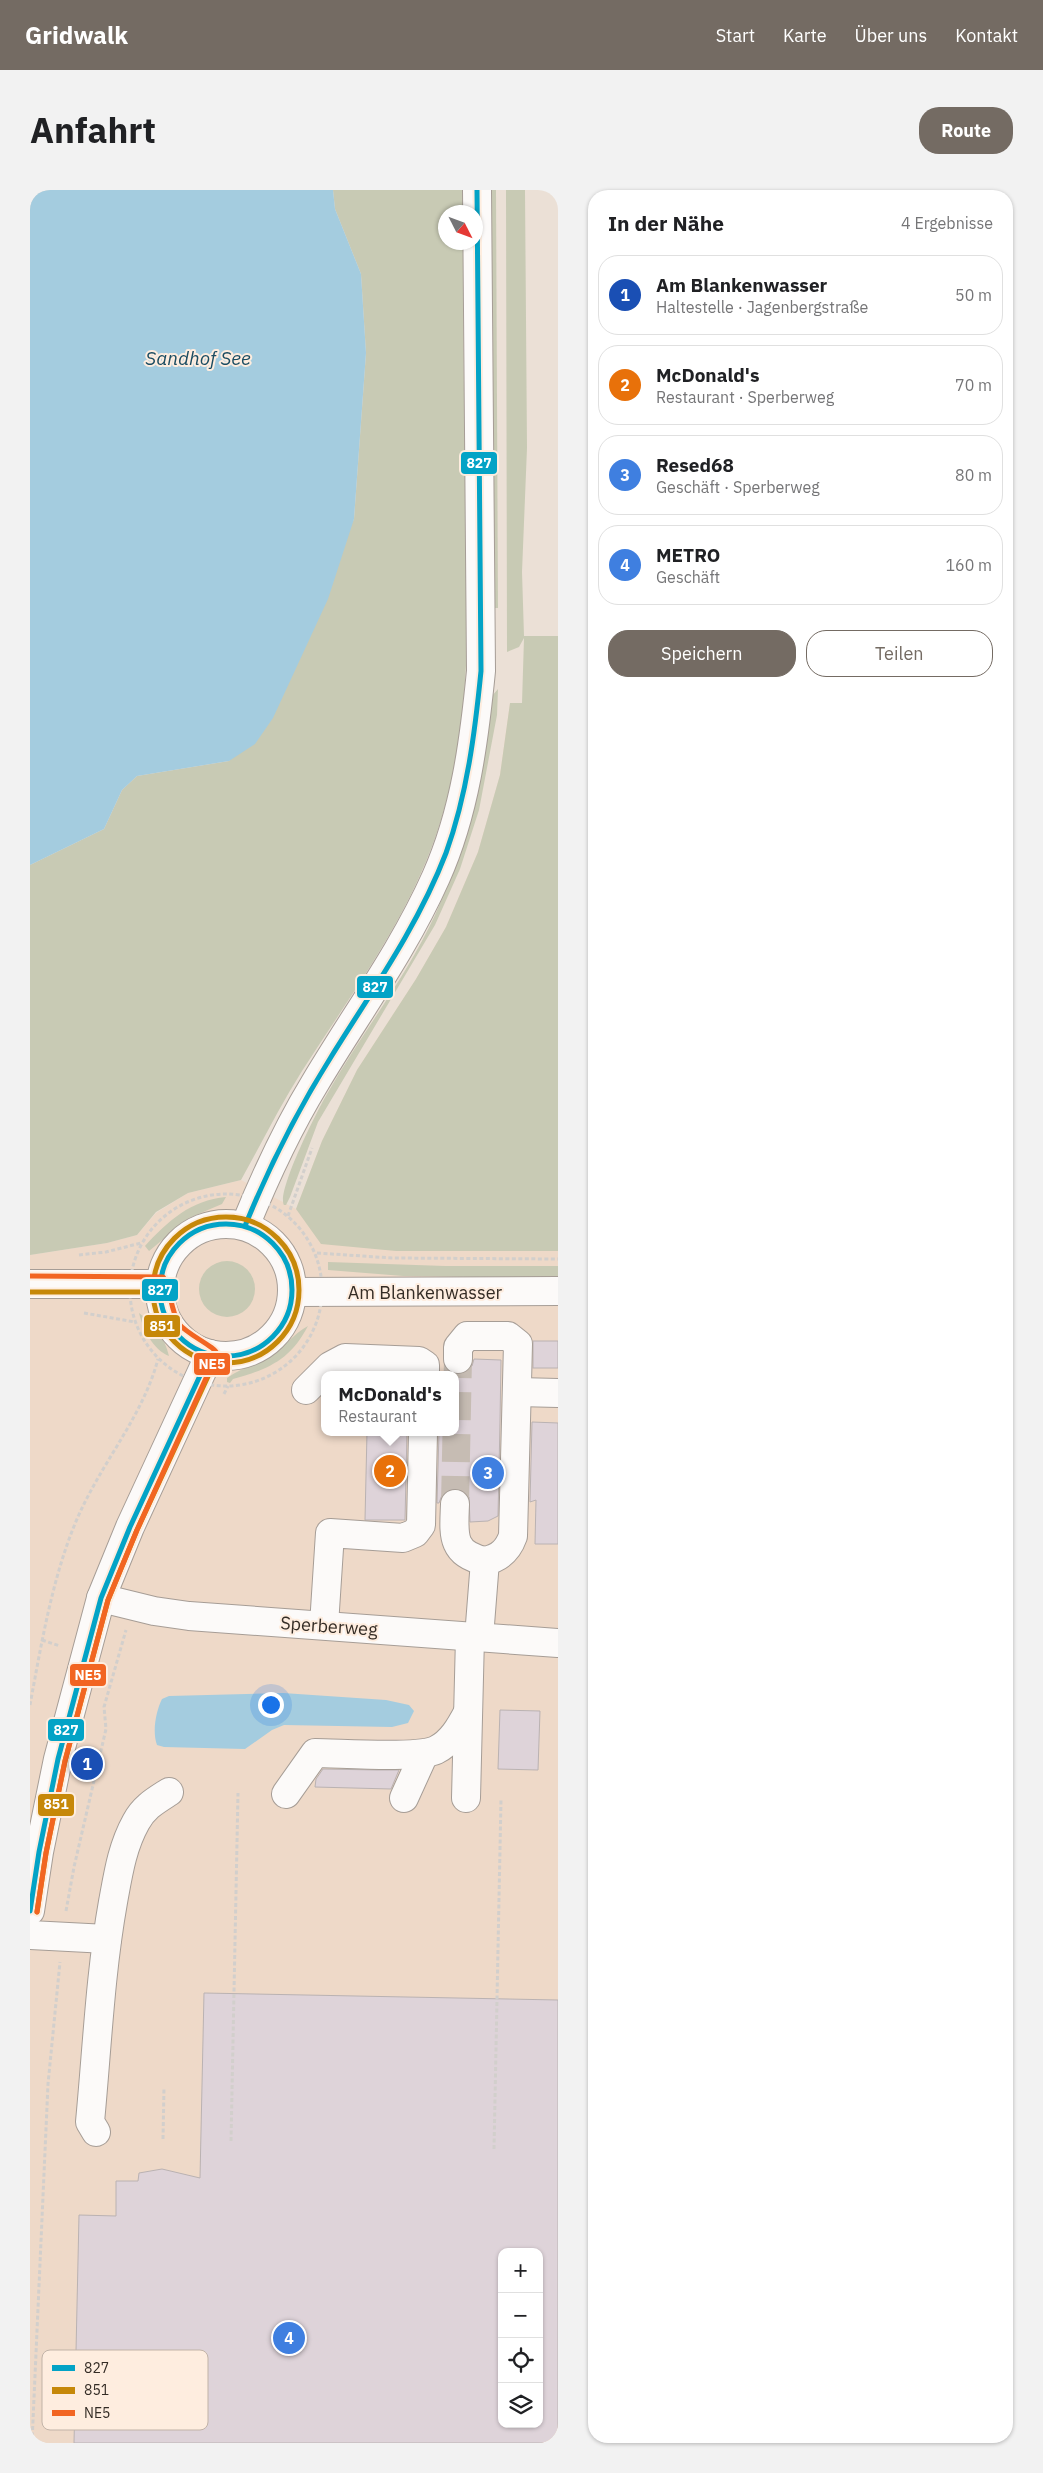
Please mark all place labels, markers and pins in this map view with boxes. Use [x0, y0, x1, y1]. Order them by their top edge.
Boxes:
pin: 2 [374, 1452, 406, 1490]
pin: 3 [472, 1454, 504, 1492]
pin: 1 [71, 1745, 103, 1783]
pin: 4 [273, 2319, 305, 2357]

